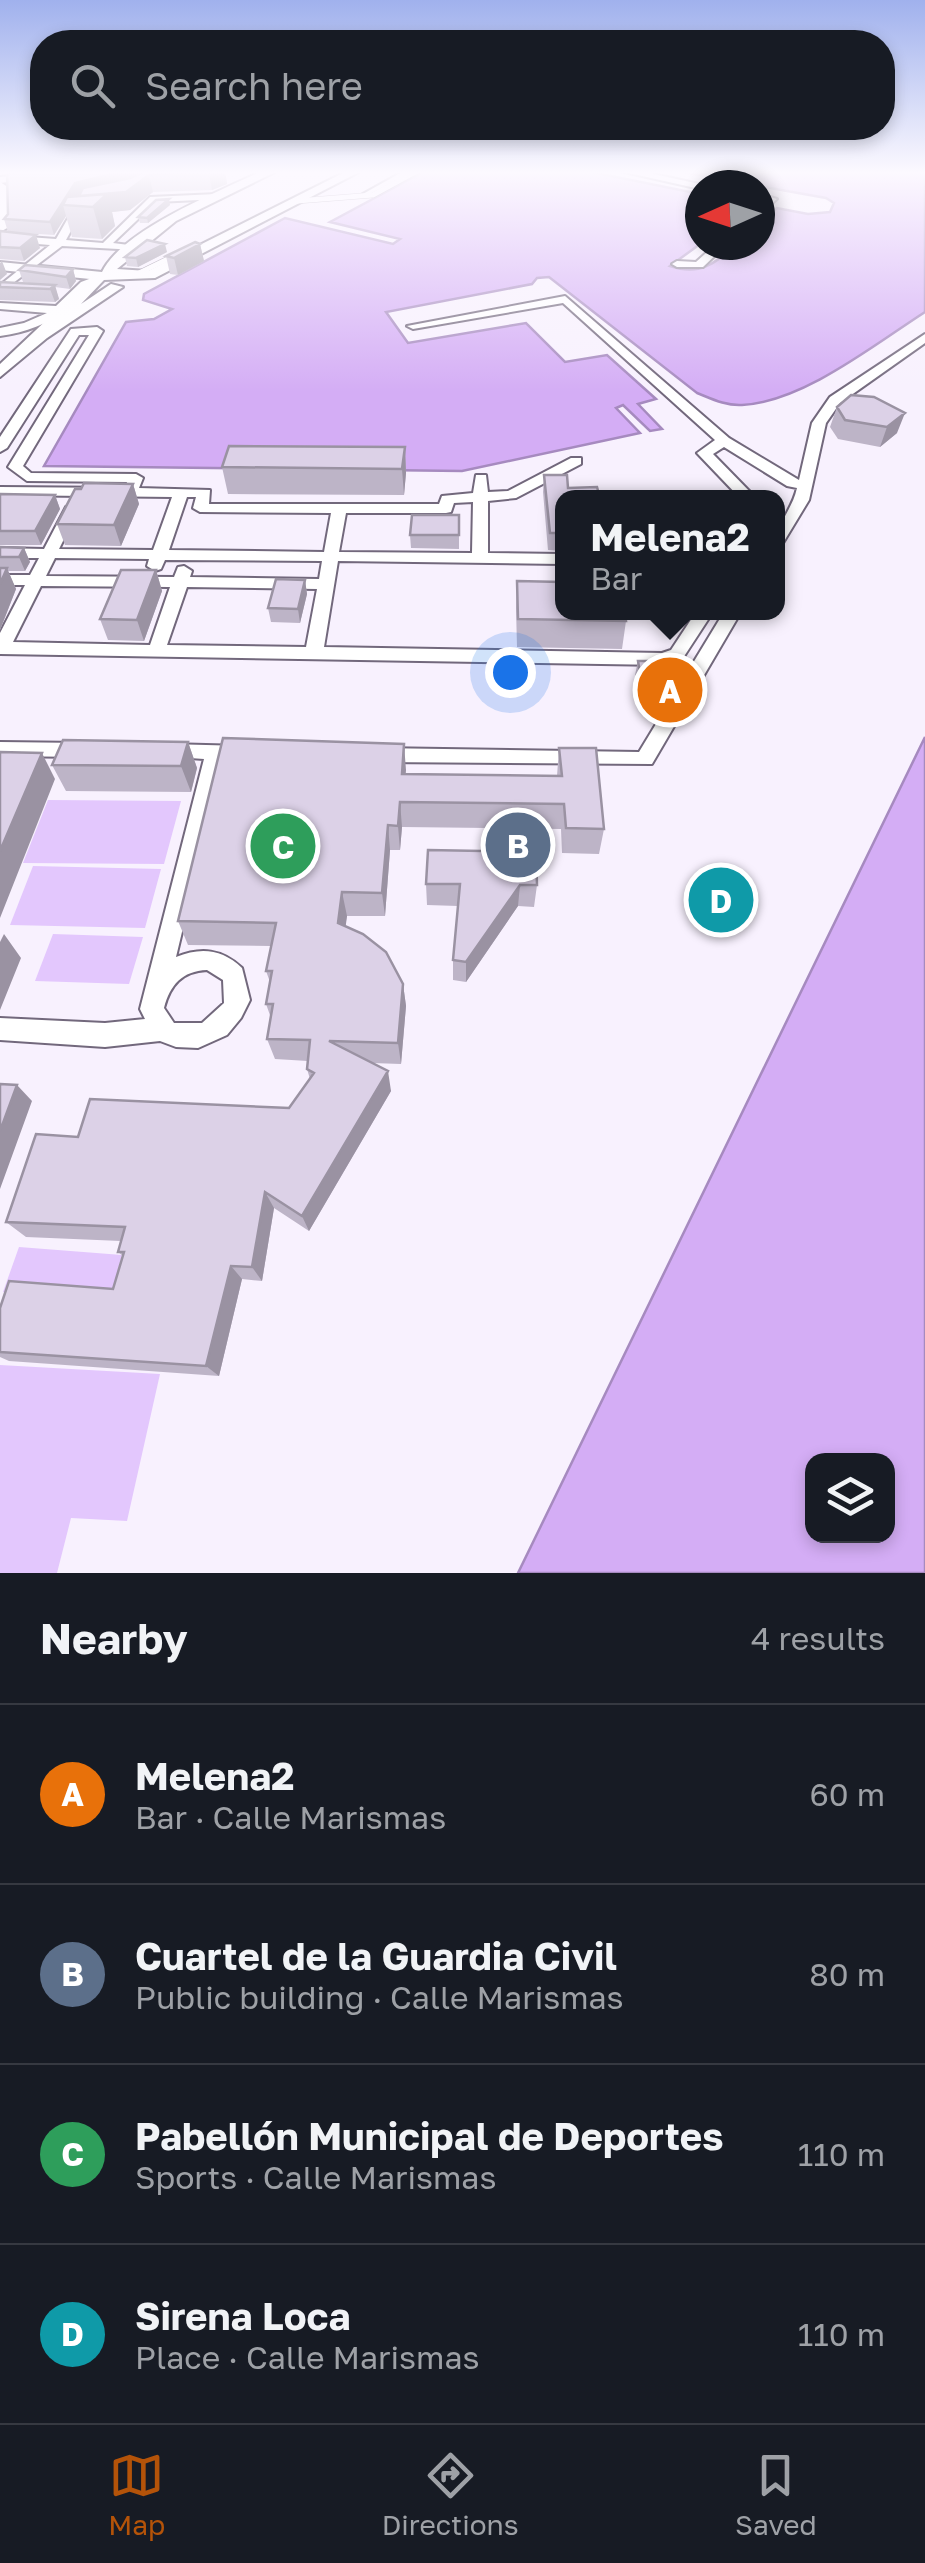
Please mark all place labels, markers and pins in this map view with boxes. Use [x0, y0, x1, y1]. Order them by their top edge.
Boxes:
pin: A [638, 652, 702, 728]
pin: C [250, 808, 316, 884]
pin: B [486, 808, 550, 882]
pin: D [688, 862, 754, 938]

